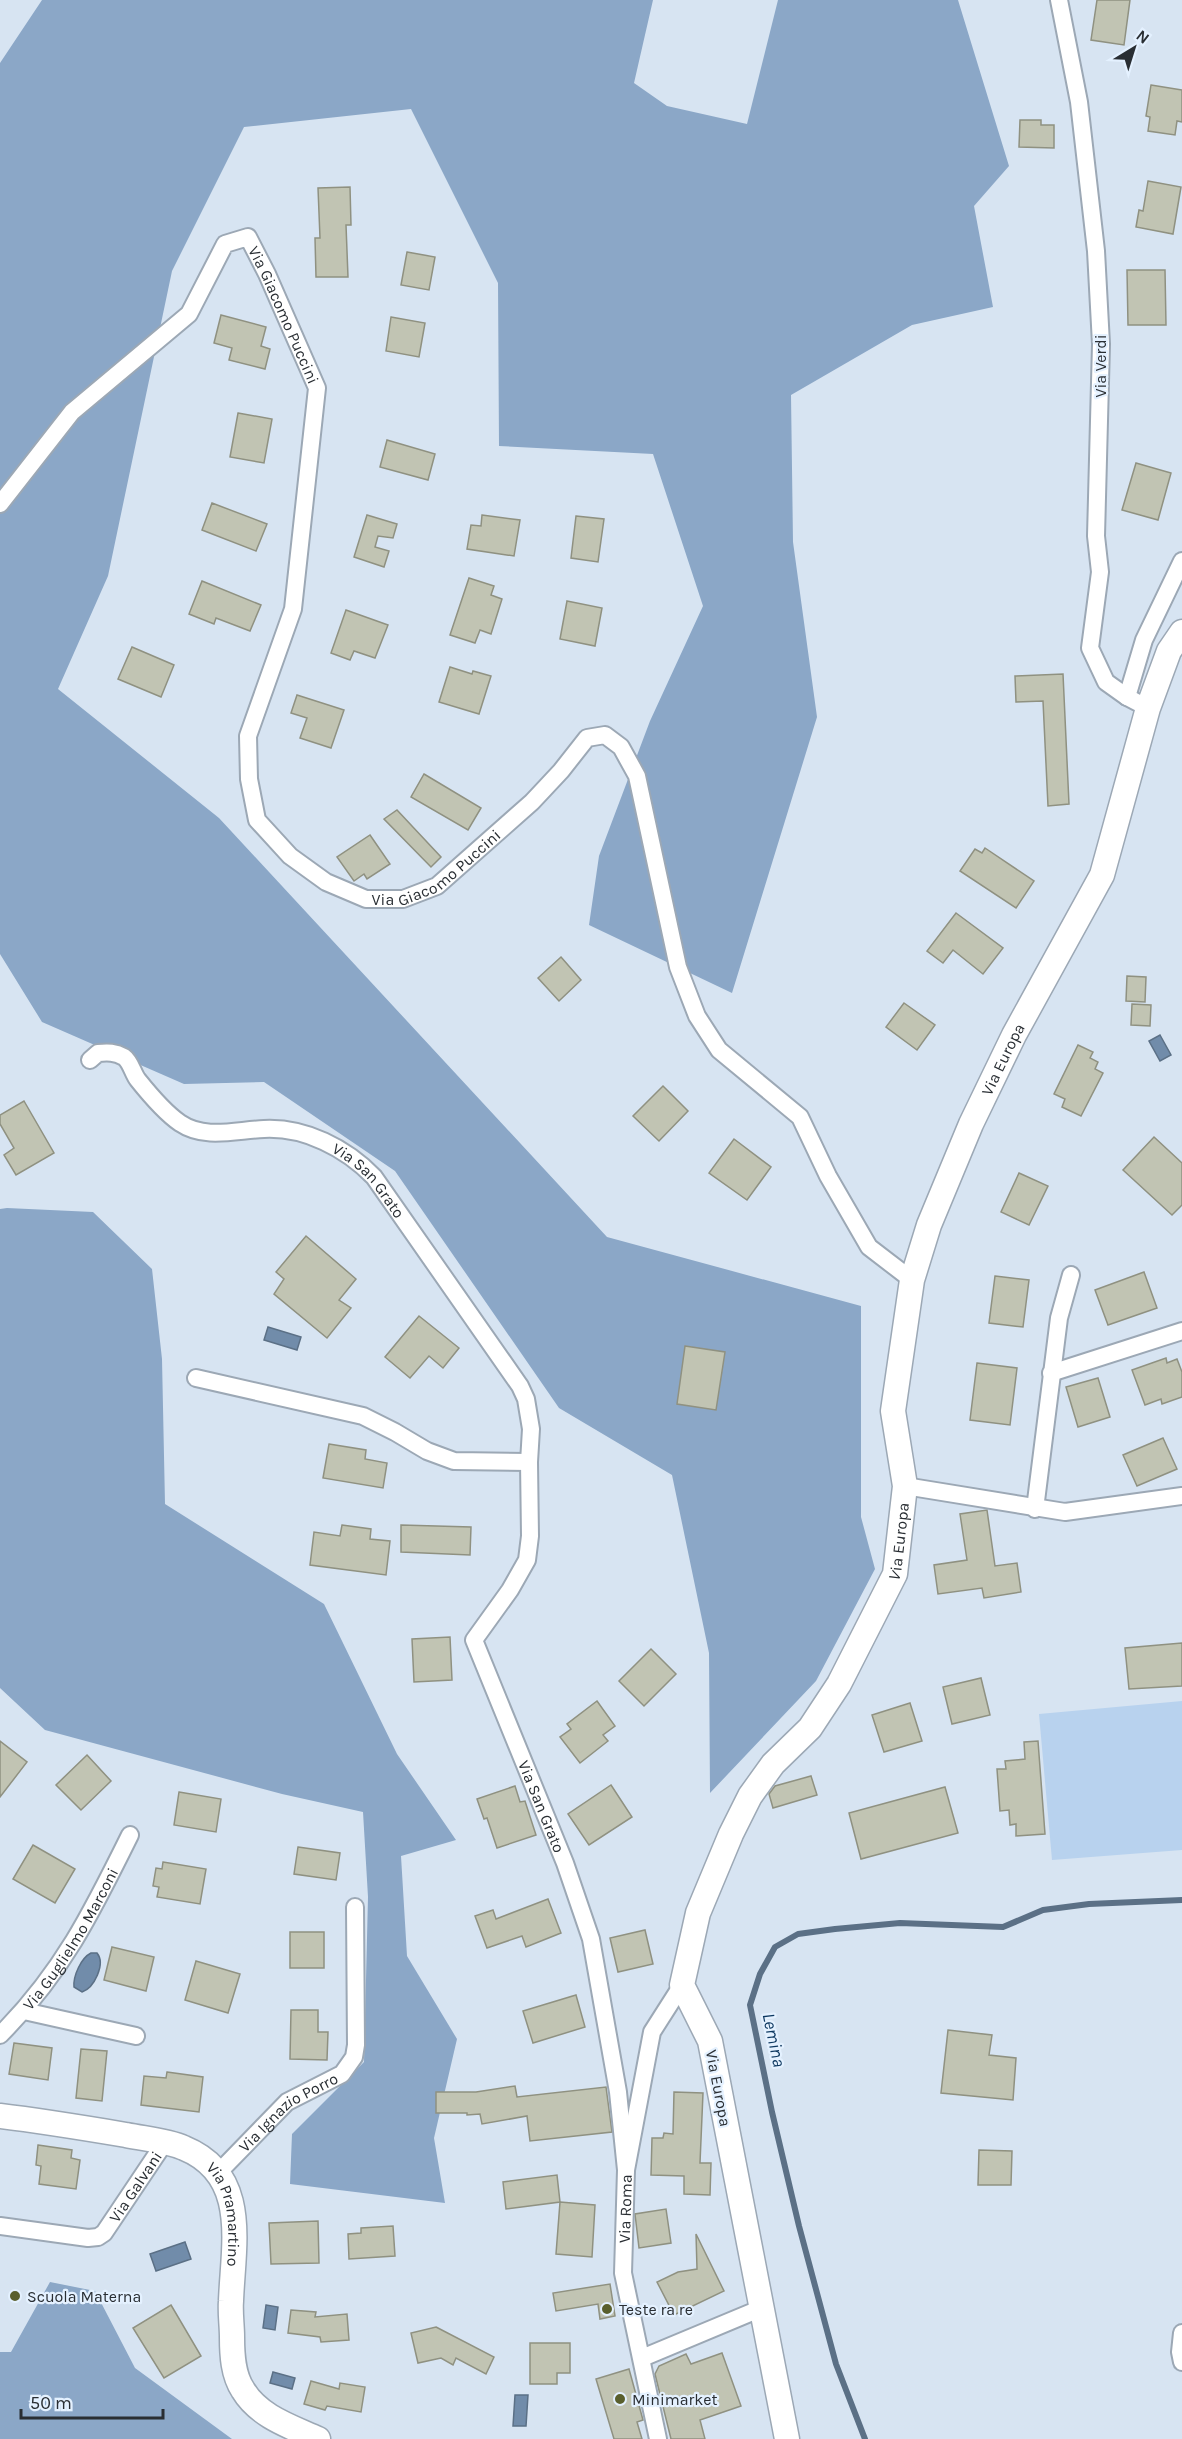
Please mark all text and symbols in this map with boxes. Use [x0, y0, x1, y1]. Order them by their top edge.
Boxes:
north arrow [1104, 18, 1164, 78]
text: N [1133, 26, 1153, 48]
street label: Via Giacomo Puccini [244, 243, 323, 387]
street label: Via Verdi [1091, 334, 1110, 398]
street label: Via Giacomo Puccini [372, 825, 505, 910]
street label: Via Europa [977, 1020, 1029, 1098]
street label: Via San Grato [329, 1139, 409, 1222]
street label: Via Europa [884, 1502, 913, 1584]
street label: Via San Grato [514, 1758, 569, 1855]
street label: Via Guglielmo Marconi [19, 1865, 122, 2014]
water label: Lemina [758, 2011, 790, 2069]
street label: Via Europa [702, 2048, 735, 2128]
street label: Via Ignazio Porro [235, 2069, 341, 2156]
street label: Via Galvani [105, 2148, 166, 2226]
street label: Via Pramartino [203, 2158, 243, 2267]
street label: Via Roma [615, 2174, 636, 2243]
place label: Scuola Materna [27, 2287, 141, 2306]
marker: Scuola Materna [8, 2289, 22, 2303]
place label: Teste ra re [619, 2300, 693, 2319]
marker: Teste ra re [600, 2302, 614, 2316]
scale bar [21, 2382, 164, 2420]
place label: Minimarket [632, 2390, 718, 2409]
text: 50 m [30, 2392, 72, 2414]
marker: Minimarket [613, 2392, 627, 2406]

